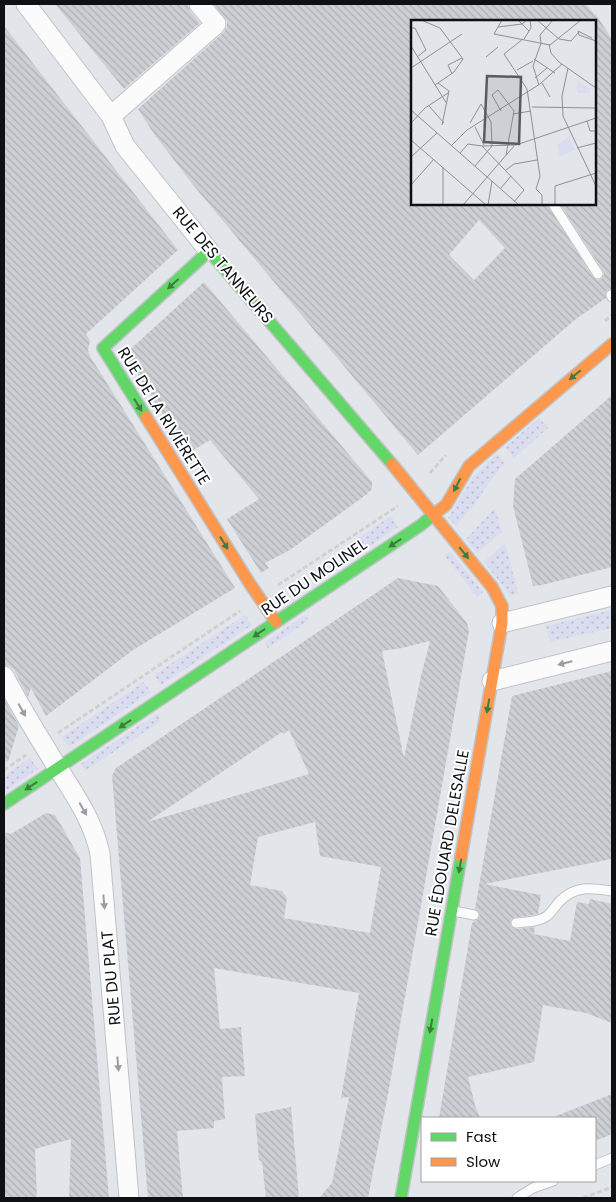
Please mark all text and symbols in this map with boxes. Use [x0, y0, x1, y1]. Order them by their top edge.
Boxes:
inset map [411, 20, 596, 205]
street label: RUE DES TANNEURS [167, 202, 279, 328]
one-way arrow [168, 278, 180, 290]
street label: RUE DE LA RIVIÈRETTE [112, 343, 216, 489]
one-way arrow [569, 369, 581, 380]
one-way arrow [134, 398, 143, 412]
one-way arrow [453, 478, 461, 493]
street label: RUE DU MOLINEL [257, 533, 371, 621]
one-way arrow [220, 536, 229, 549]
one-way arrow [388, 538, 401, 548]
one-way arrow [459, 546, 470, 559]
one-way arrow [253, 628, 266, 638]
one-way arrow [557, 659, 572, 667]
one-way arrow [483, 698, 491, 714]
one-way arrow [18, 703, 26, 718]
one-way arrow [118, 719, 131, 729]
street label: RUE ÉDOUARD DELESALLE [419, 748, 475, 938]
one-way arrow [24, 782, 38, 791]
one-way arrow [79, 802, 87, 817]
one-way arrow [455, 858, 463, 874]
one-way arrow [101, 894, 109, 910]
street label: RUE DU PLAT [95, 929, 127, 1026]
one-way arrow [427, 1018, 435, 1034]
one-way arrow [114, 1056, 122, 1072]
legend [421, 1117, 596, 1182]
text: Fast [466, 1126, 497, 1147]
text: Slow [466, 1151, 501, 1172]

